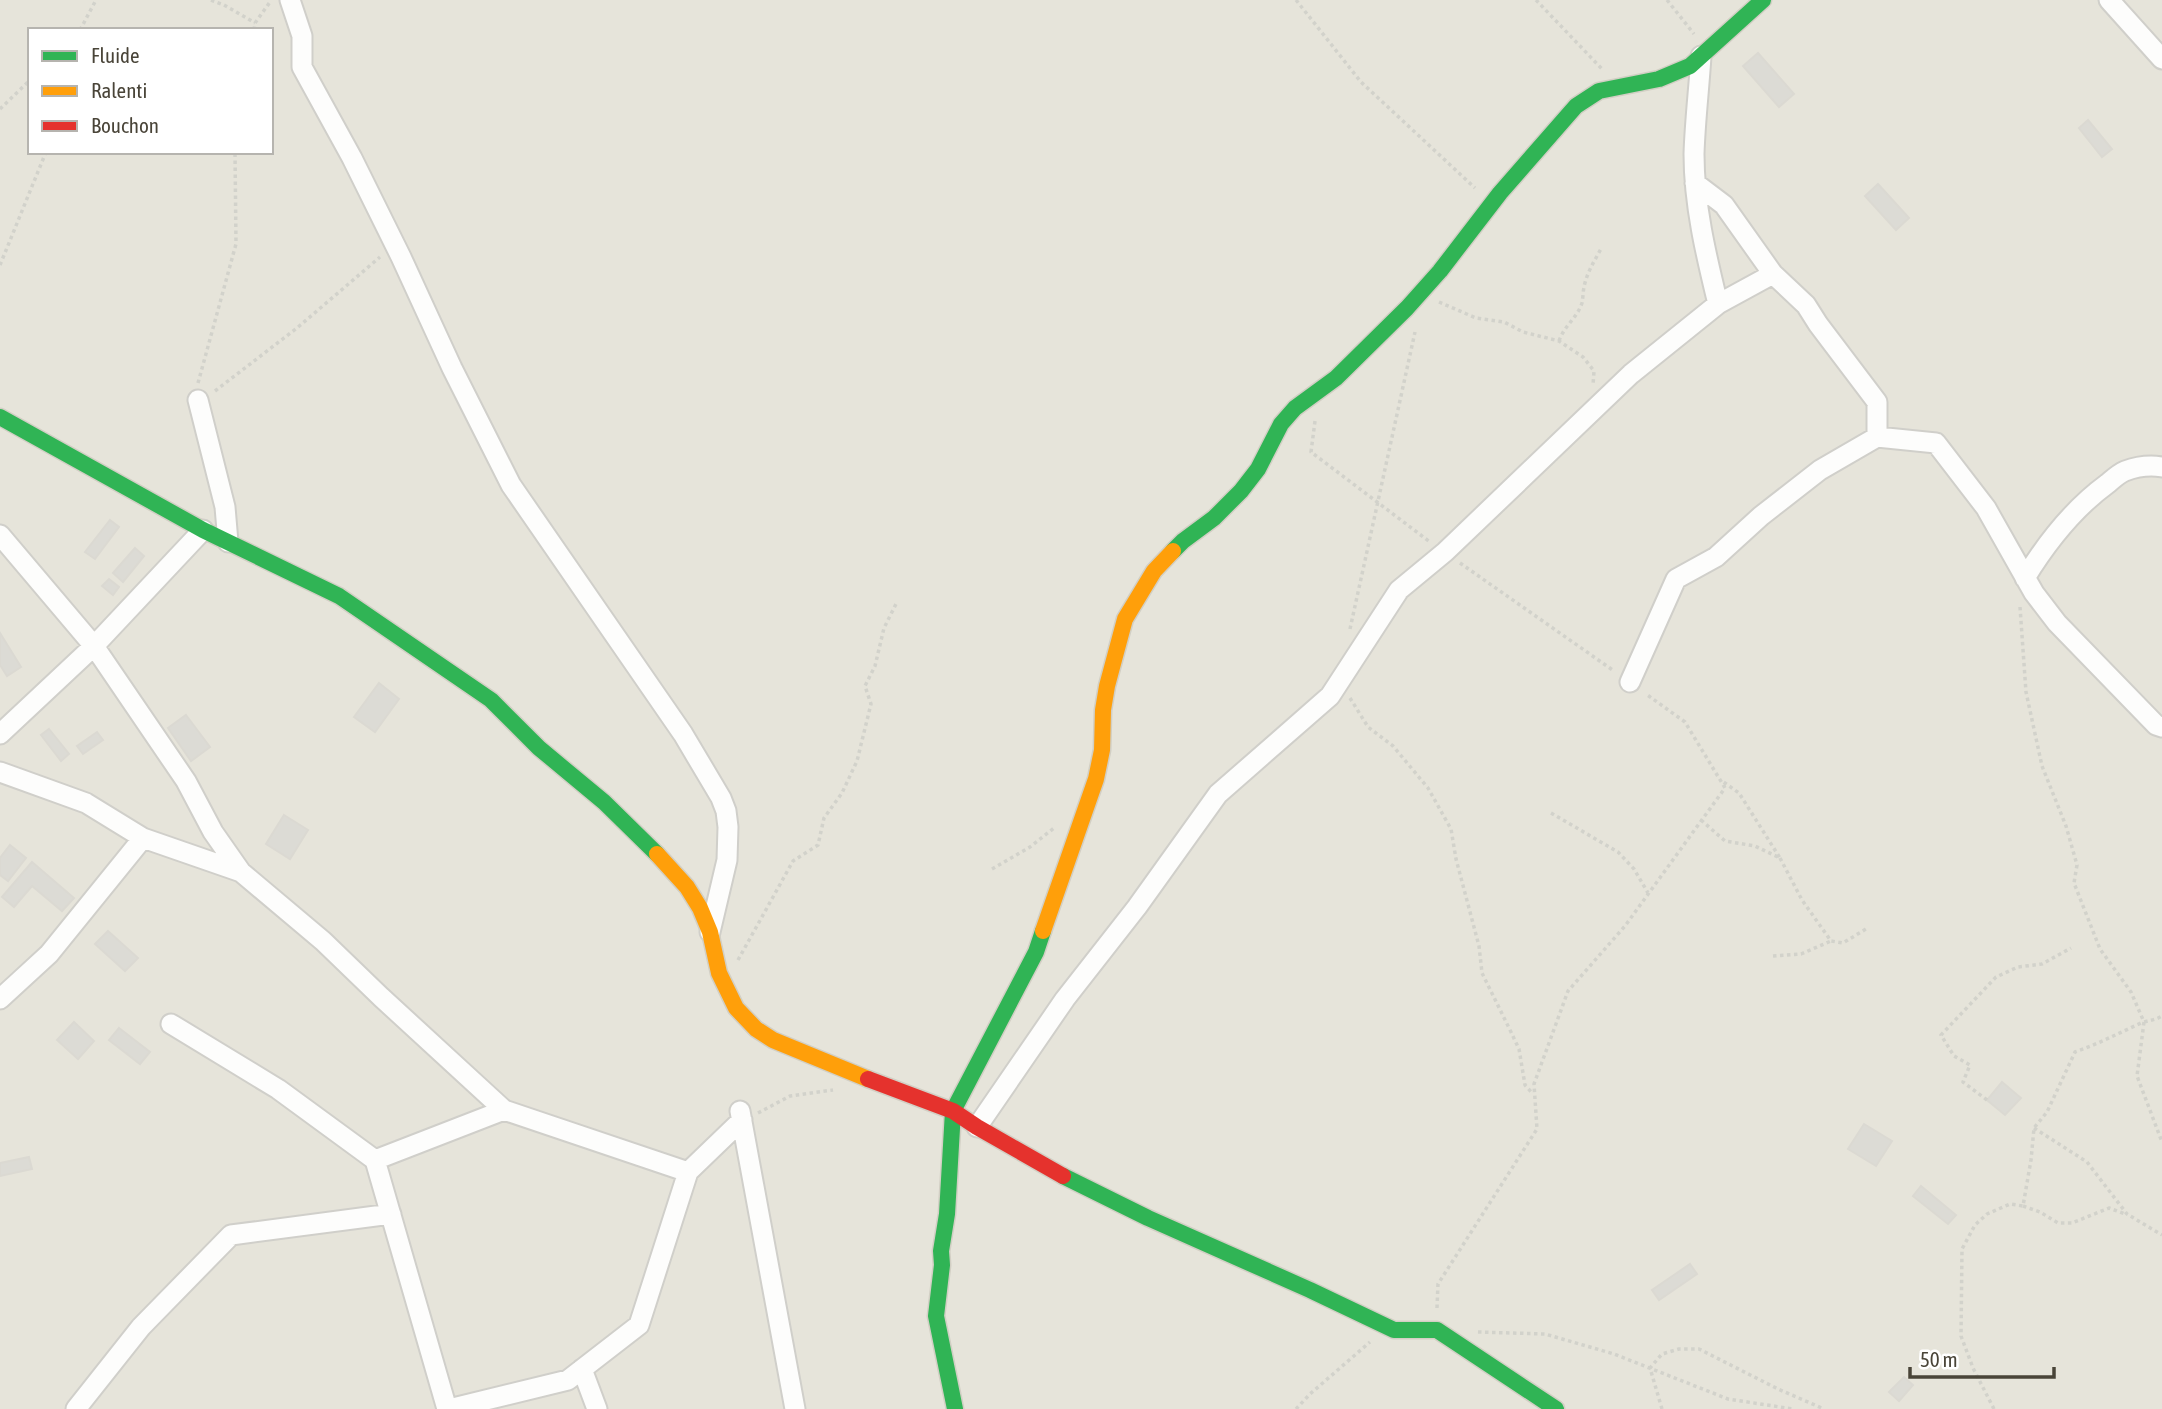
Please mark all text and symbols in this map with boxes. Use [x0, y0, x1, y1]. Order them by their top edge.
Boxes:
legend [28, 28, 273, 154]
text: Fluide [91, 43, 140, 67]
text: Ralenti [91, 78, 147, 102]
text: Bouchon [91, 113, 159, 137]
scale bar [1910, 1336, 2054, 1380]
text: 50 m [1920, 1347, 1958, 1371]

